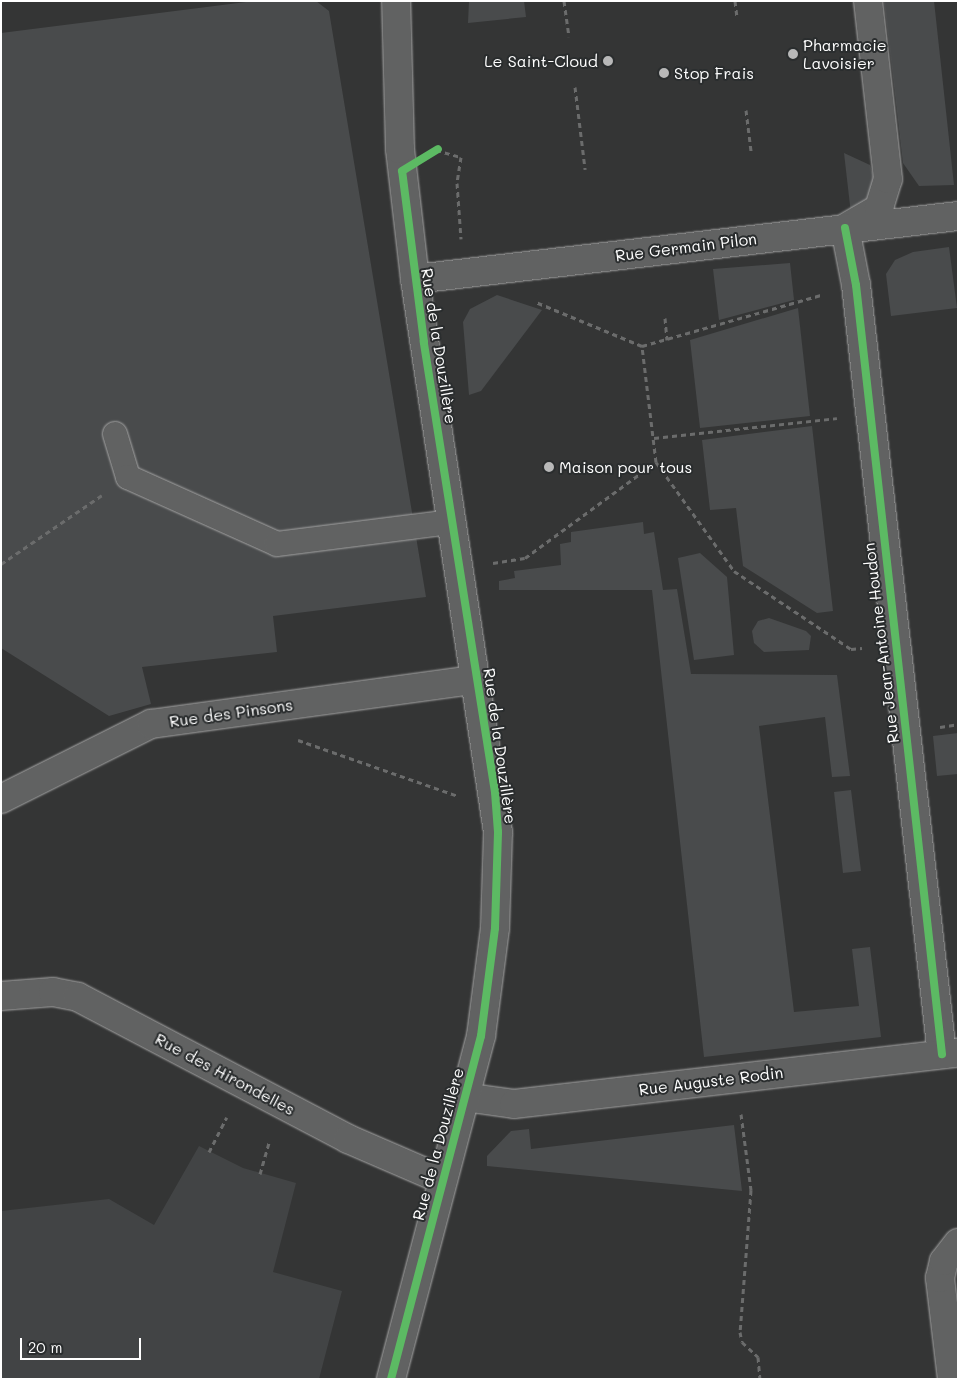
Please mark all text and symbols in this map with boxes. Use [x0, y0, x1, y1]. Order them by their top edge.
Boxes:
place label: Pharmacie Lavoisier [803, 35, 887, 73]
marker: Pharmacie Lavoisier [787, 48, 799, 60]
place label: Le Saint-Cloud [484, 51, 598, 71]
marker: Le Saint-Cloud [602, 55, 614, 67]
place label: Stop Frais [674, 63, 754, 83]
marker: Stop Frais [658, 67, 670, 79]
street label: Rue Germain Pilon [614, 229, 758, 265]
street label: Rue de la Douzillère [417, 267, 461, 425]
place label: Maison pour tous [559, 457, 692, 477]
marker: Maison pour tous [543, 461, 555, 473]
street label: Rue Jean-Antoine Houdon [859, 542, 903, 744]
street label: Rue de la Douzillère [480, 667, 520, 825]
street label: Rue des Pinsons [168, 695, 294, 731]
street label: Rue des Hirondelles [152, 1029, 298, 1119]
street label: Rue Auguste Rodin [638, 1063, 784, 1099]
street label: Rue de la Douzillère [408, 1066, 468, 1222]
scale bar [22, 1328, 144, 1360]
text: 20 m [28, 1337, 62, 1357]

